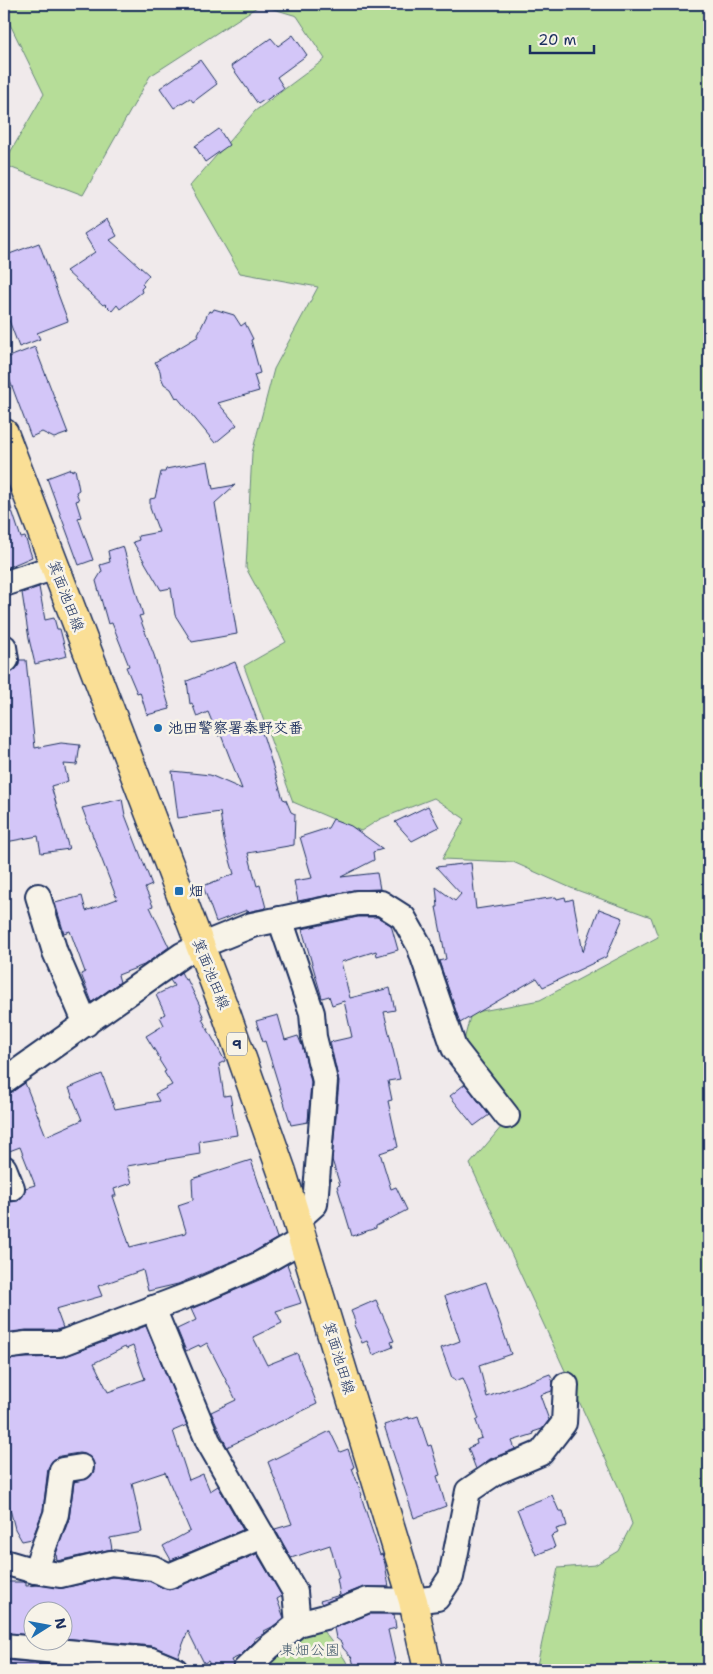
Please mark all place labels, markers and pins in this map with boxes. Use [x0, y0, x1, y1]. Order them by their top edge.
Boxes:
place label: 池田警察署秦野交番 [168, 718, 303, 738]
marker: 池田警察署秦野交番 [152, 722, 164, 734]
place label: 畑 [189, 881, 204, 901]
marker: 畑 [173, 885, 185, 897]

